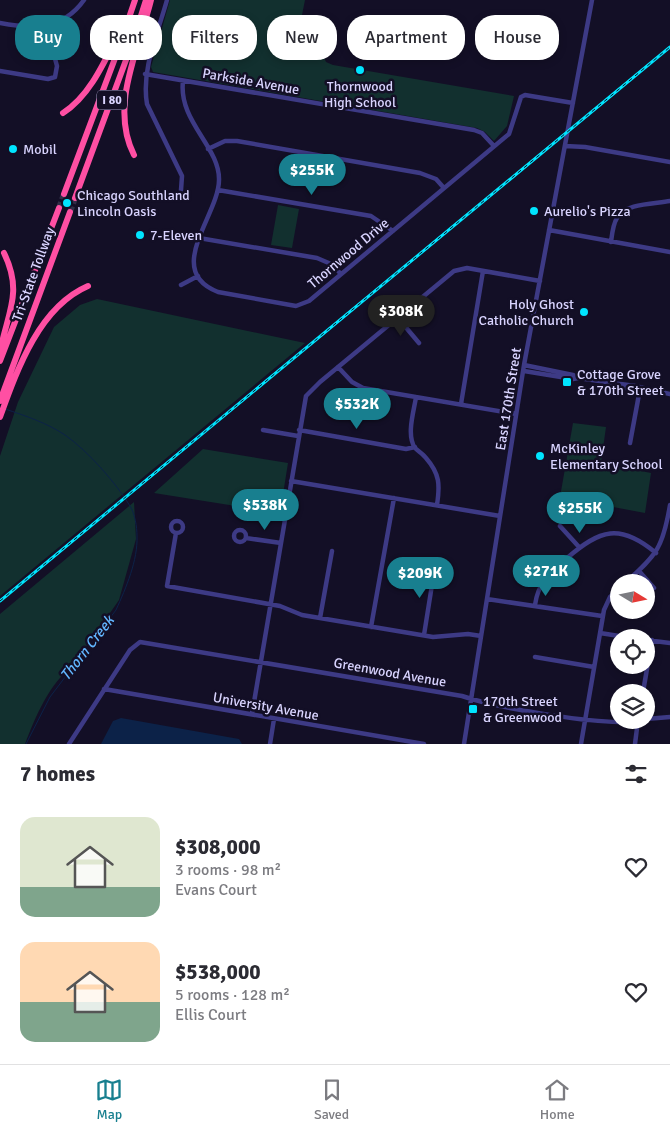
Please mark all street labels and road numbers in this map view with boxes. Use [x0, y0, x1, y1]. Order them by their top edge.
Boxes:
street label: Parkside Avenue [201, 65, 301, 98]
road number: I 80 [97, 90, 127, 110]
street label: Thornwood Drive [304, 215, 392, 292]
street label: Tri-State Tollway [9, 224, 59, 324]
street label: East 170th Street [492, 346, 525, 452]
street label: Greenwood Avenue [332, 654, 448, 691]
street label: University Avenue [212, 689, 320, 724]

